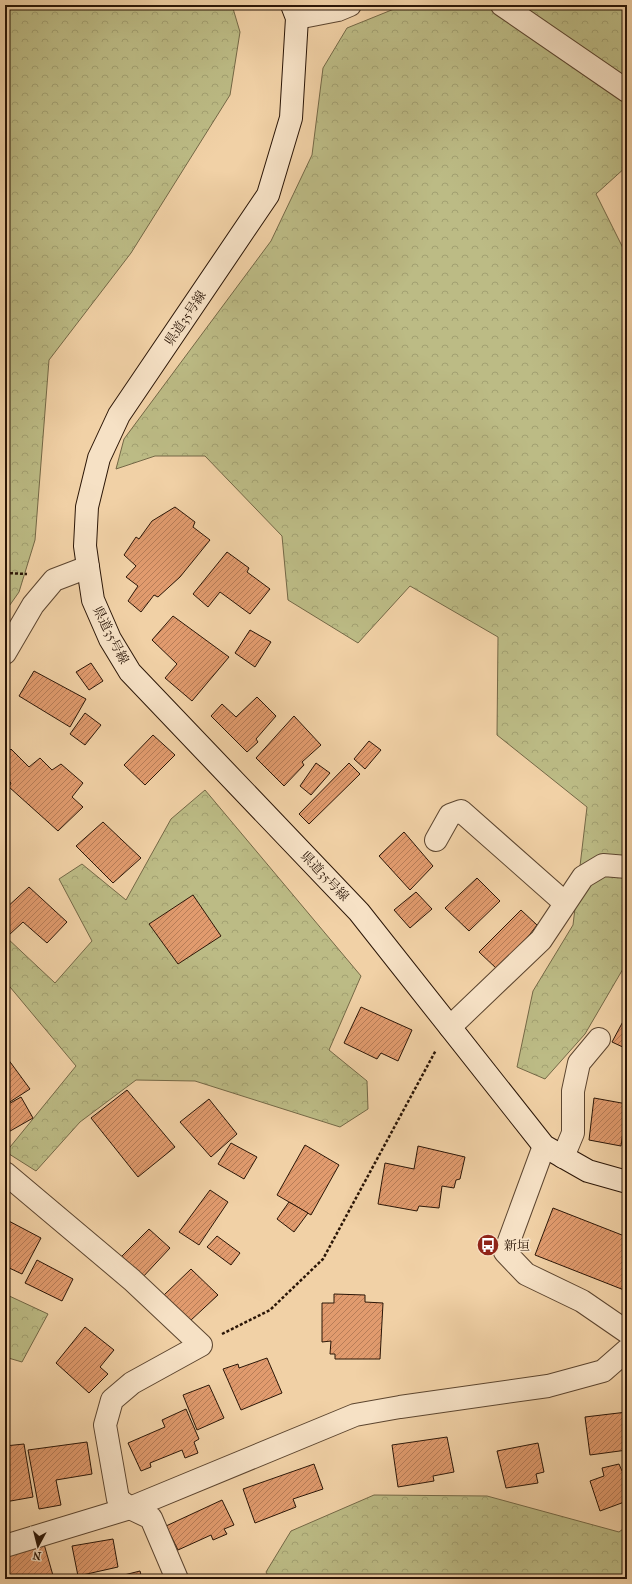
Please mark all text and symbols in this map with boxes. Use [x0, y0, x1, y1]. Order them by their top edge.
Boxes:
street label: 県道35号線 [161, 288, 209, 348]
street label: 県道35号線 [90, 604, 132, 666]
street label: 県道35号線 [298, 848, 352, 904]
bus stop icon: 新垣 [475, 1232, 501, 1258]
place label: 新垣 [504, 1238, 530, 1253]
north arrow [18, 1526, 58, 1566]
text: N [31, 1548, 42, 1562]

